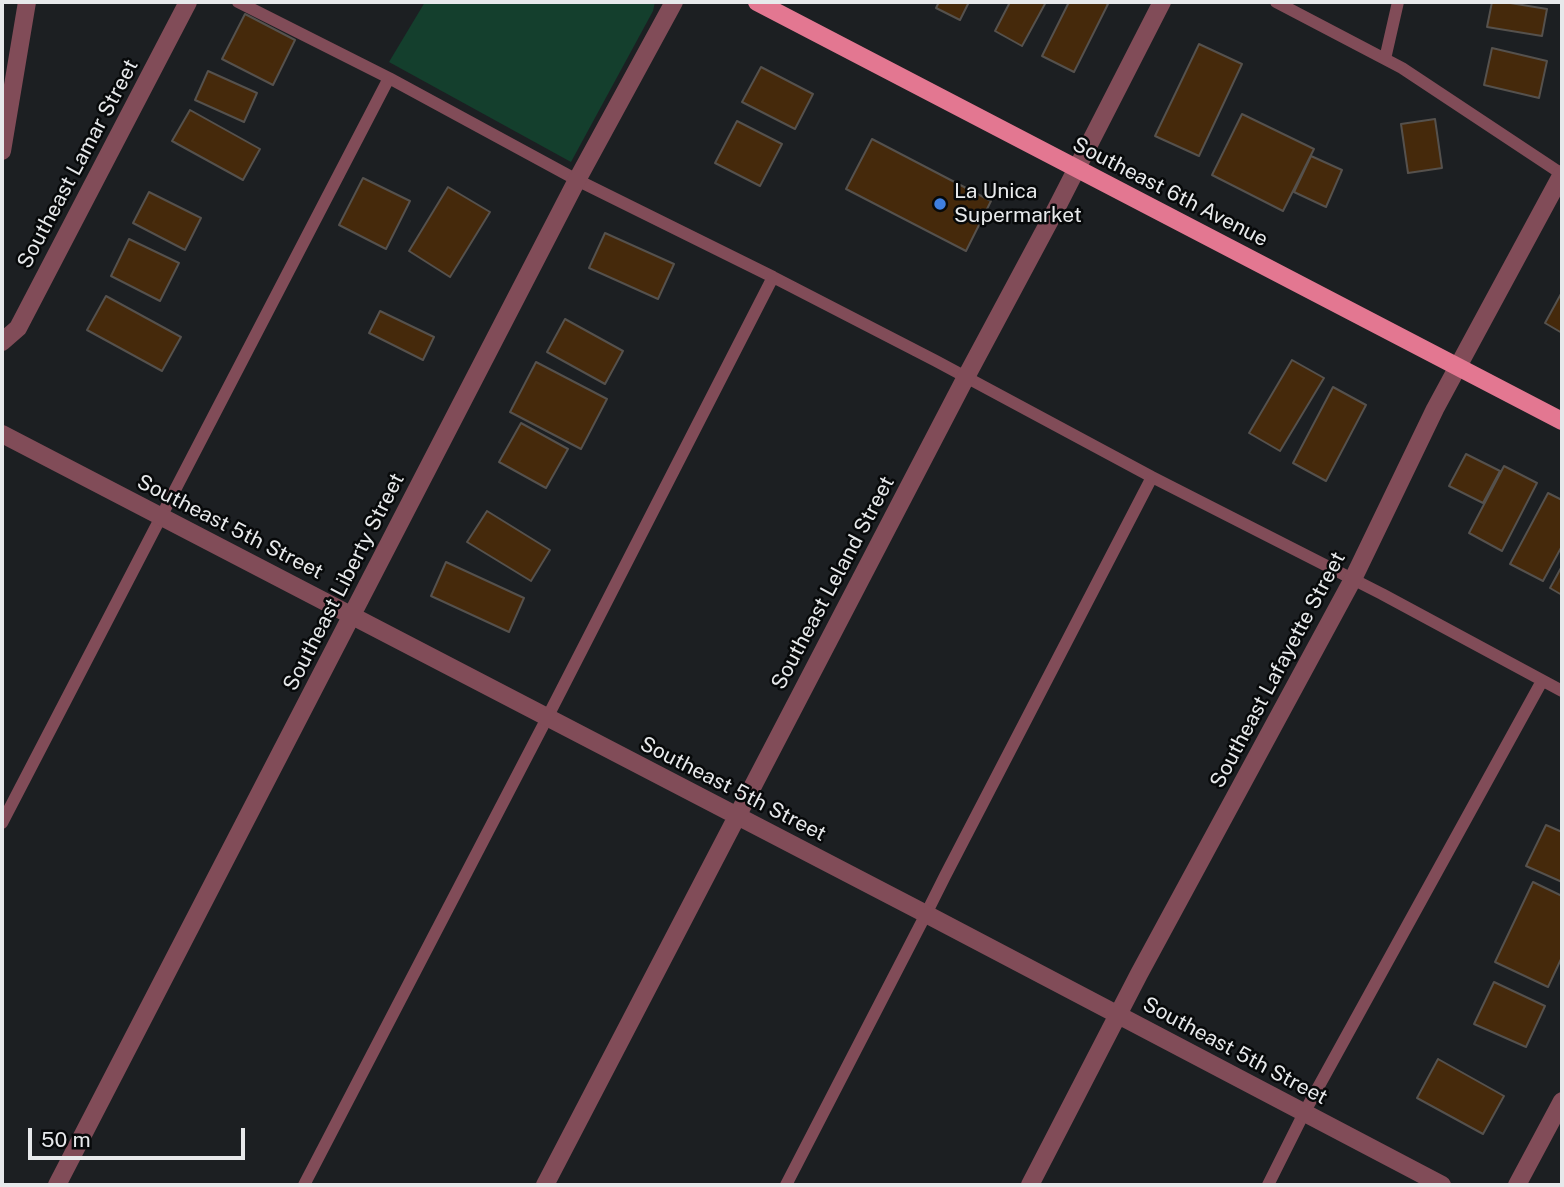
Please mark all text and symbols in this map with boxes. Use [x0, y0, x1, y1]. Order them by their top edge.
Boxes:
street label: Southeast Lamar Street [12, 55, 144, 273]
street label: Southeast 6th Avenue [1068, 132, 1272, 252]
place label: La Unica Supermarket [954, 179, 1082, 229]
marker: La Unica Supermarket [932, 196, 948, 212]
street label: Southeast 5th Street [133, 469, 327, 585]
street label: Southeast Liberty Street [278, 469, 410, 695]
street label: Southeast Leland Street [766, 472, 900, 694]
street label: Southeast Lafayette Street [1205, 548, 1351, 792]
street label: Southeast 5th Street [636, 731, 830, 847]
street label: Southeast 5th Street [1138, 992, 1332, 1110]
scale bar [32, 1114, 248, 1158]
text: 50 m [41, 1127, 91, 1152]

